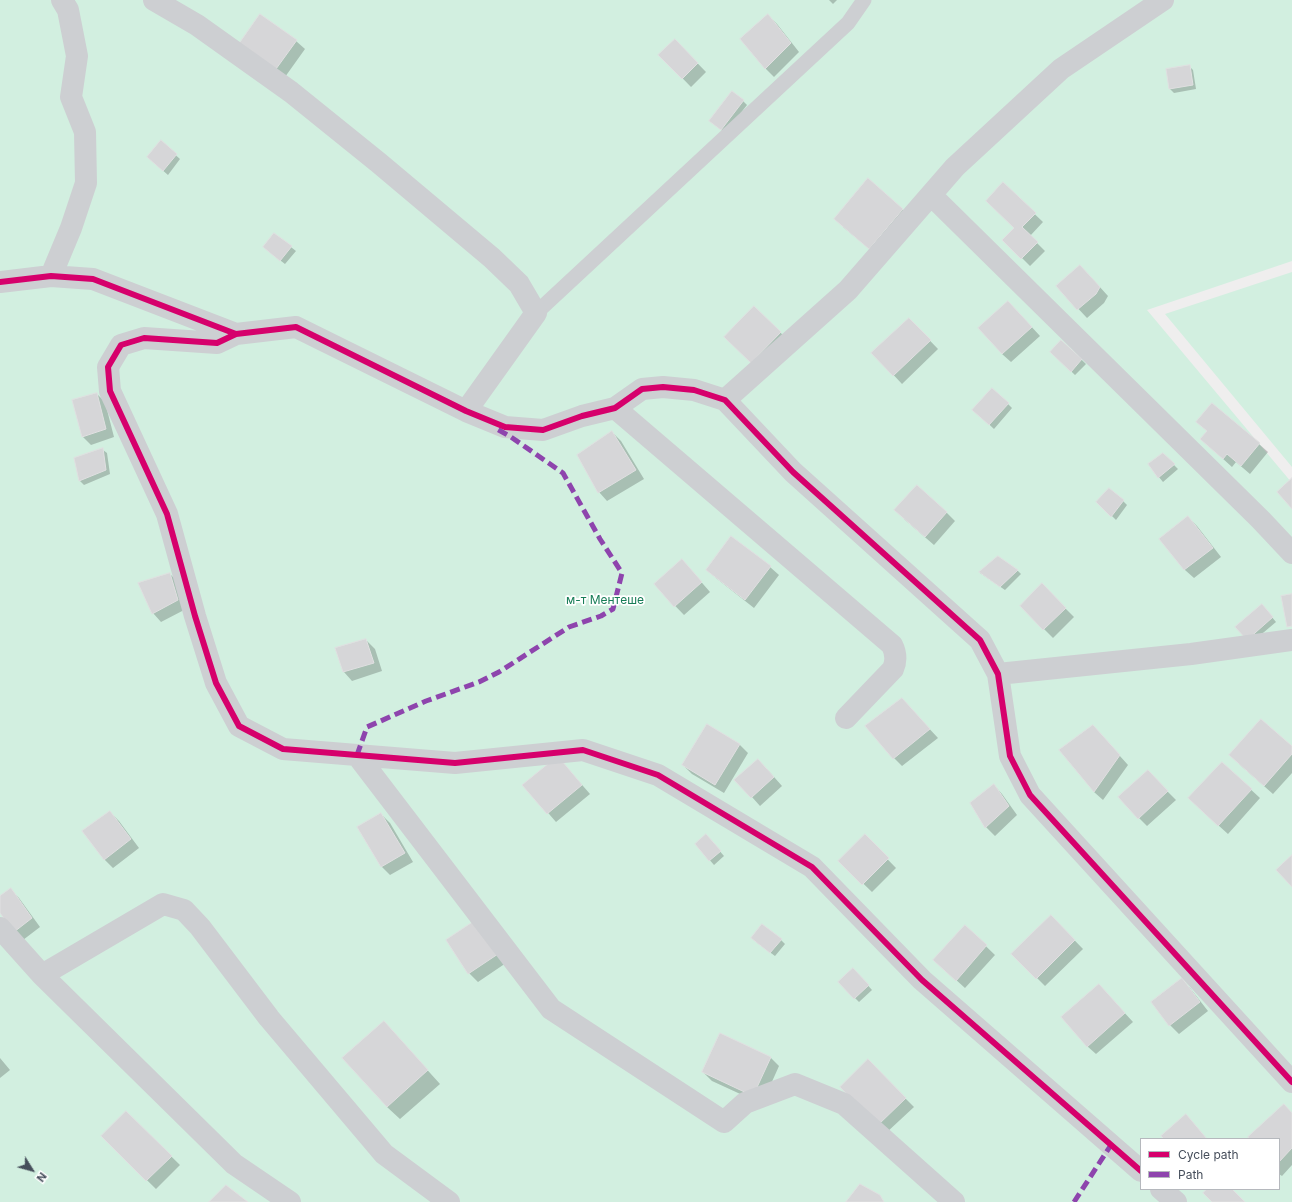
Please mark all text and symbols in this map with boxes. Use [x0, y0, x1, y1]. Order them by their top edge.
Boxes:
park label: м-т Ментeше [566, 593, 644, 607]
legend [1140, 1138, 1280, 1190]
text: Cycle path [1178, 1147, 1239, 1162]
north arrow [12, 1150, 52, 1190]
text: Path [1178, 1167, 1203, 1182]
text: N [33, 1170, 50, 1185]

